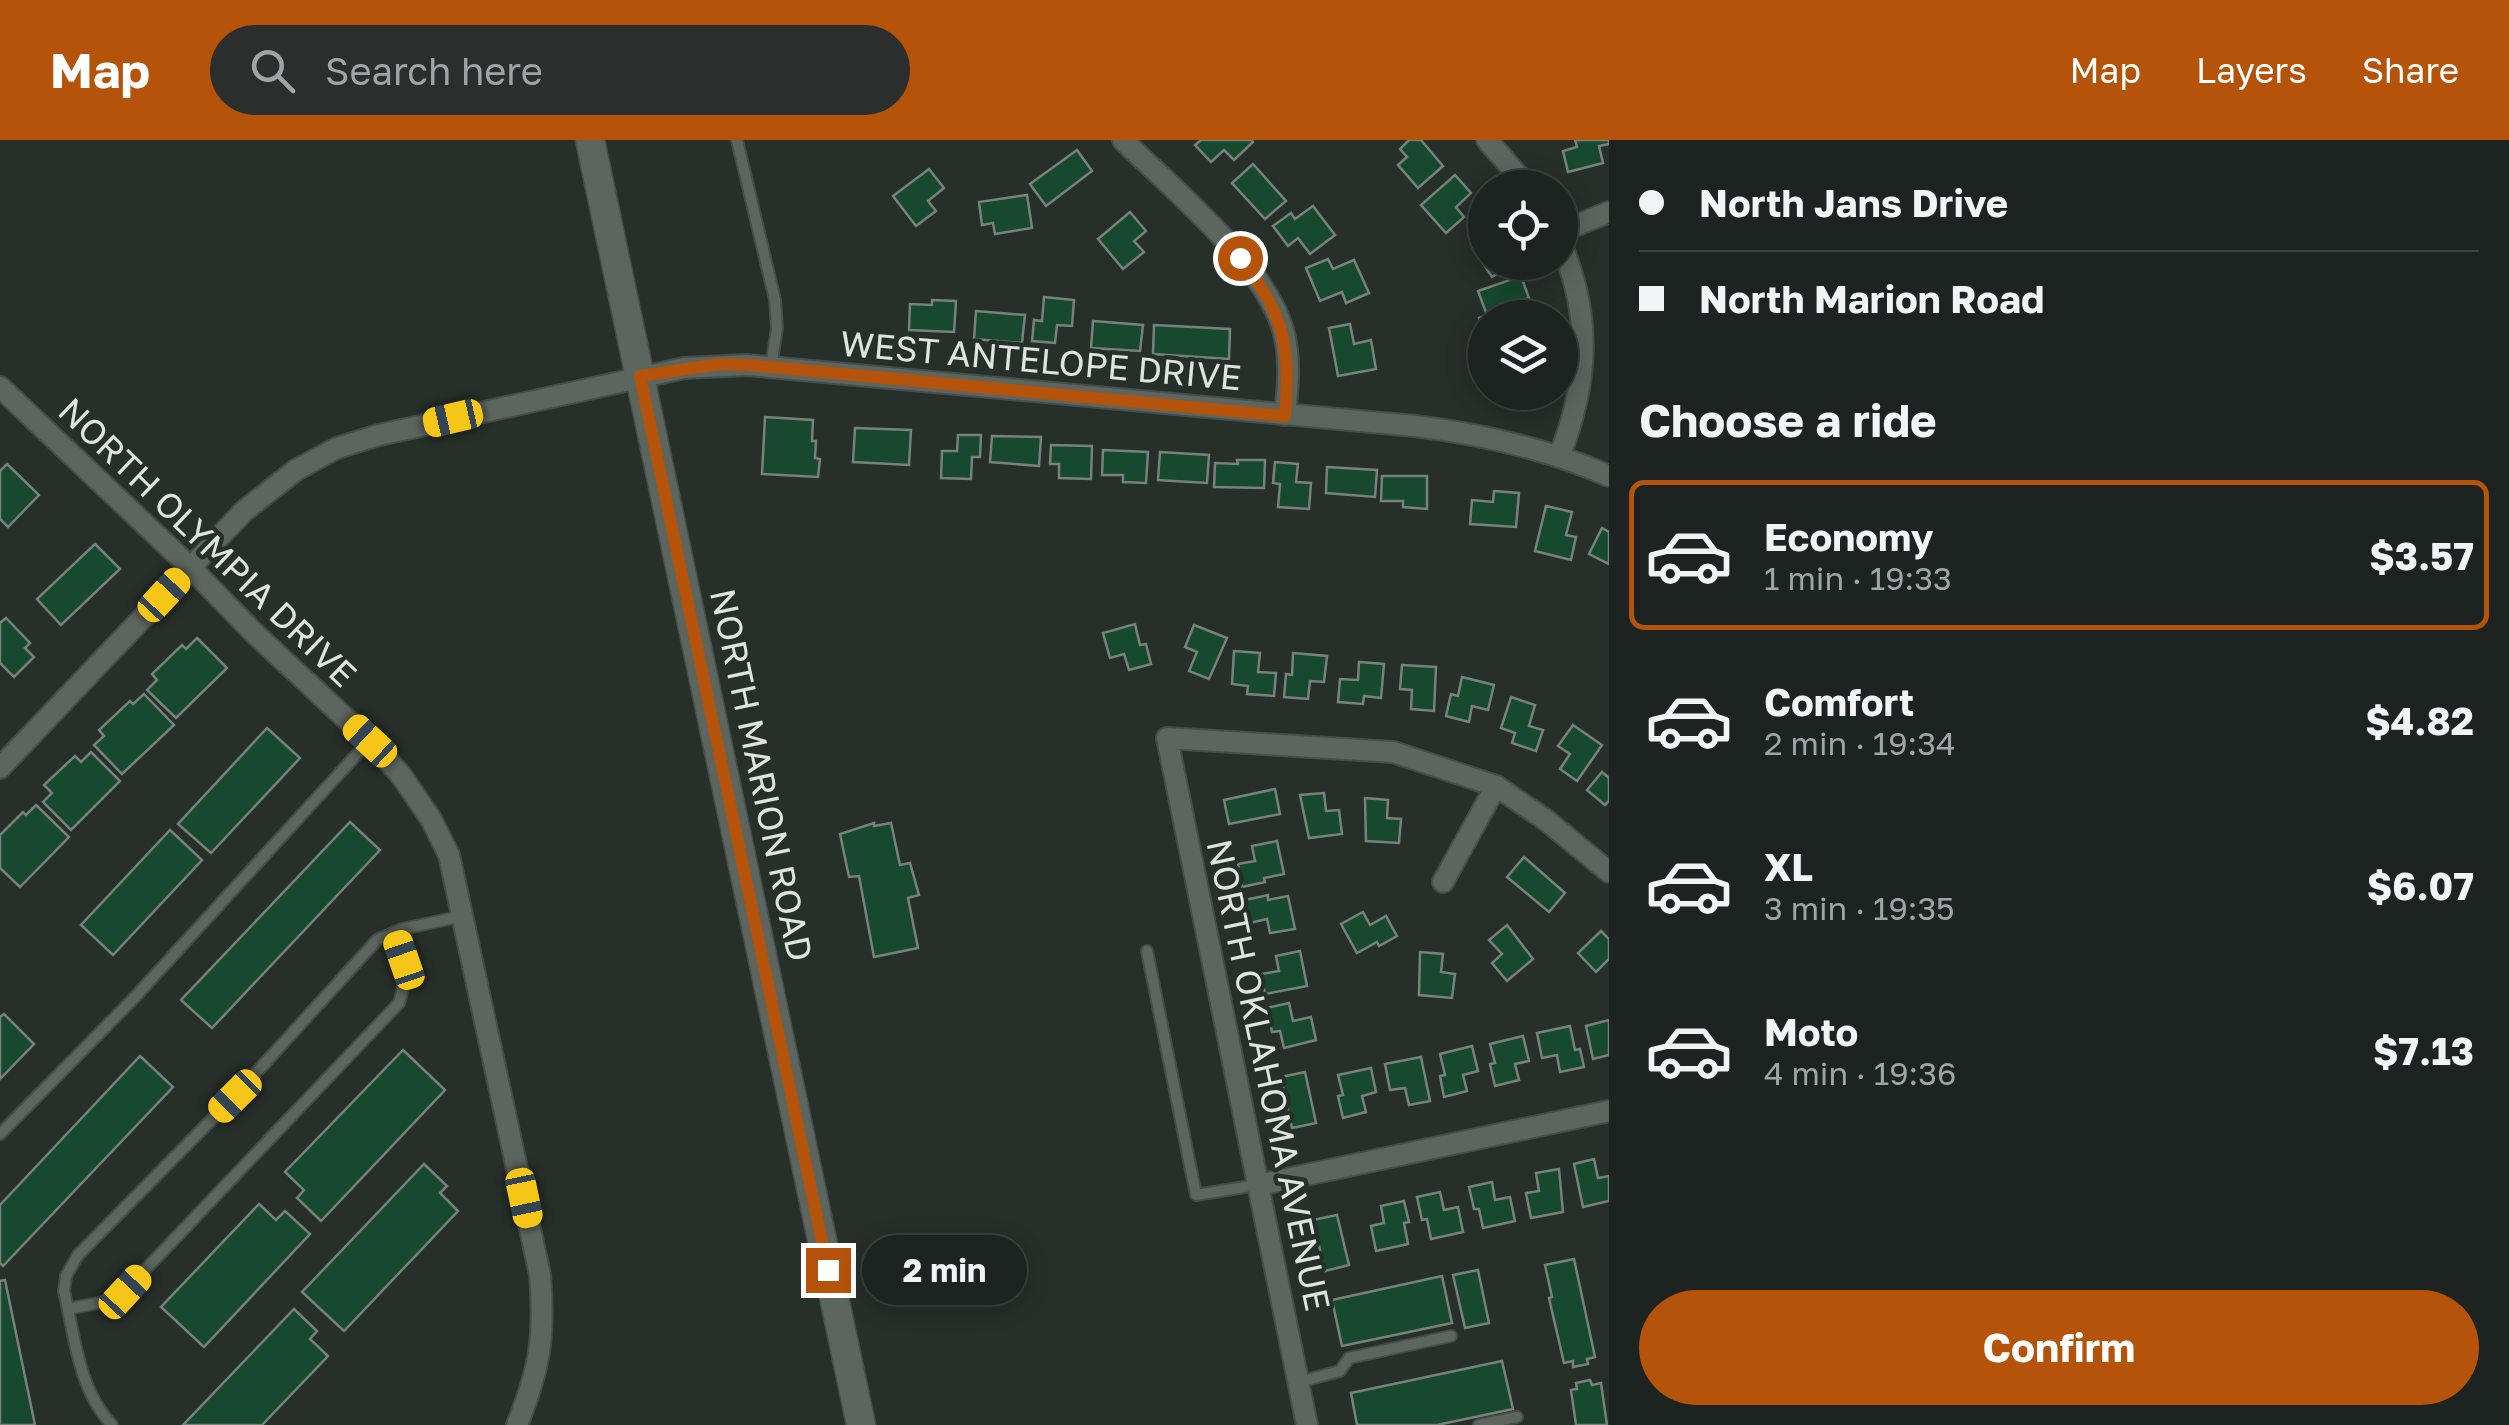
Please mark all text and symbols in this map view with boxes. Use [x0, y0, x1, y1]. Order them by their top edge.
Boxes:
search box [210, 25, 910, 115]
text: Map [50, 41, 150, 99]
icon: search [245, 43, 300, 98]
text: Search here [325, 48, 543, 93]
text: Map [2070, 49, 2141, 91]
text: Layers [2196, 49, 2307, 91]
text: Share [2362, 49, 2459, 91]
map controls [1468, 170, 1578, 410]
button: locate [1468, 170, 1578, 280]
text: North Jans Drive [1699, 180, 2008, 225]
route start [1218, 236, 1263, 281]
text: North Marion Road [1699, 276, 2044, 321]
button: layers [1468, 300, 1578, 410]
street label: WEST ANTELOPE DRIVE [839, 322, 1243, 398]
street label: NORTH OLYMPIA DRIVE [50, 389, 366, 695]
text: Choose a ride [1639, 393, 1937, 447]
car [420, 397, 486, 439]
icon: car [1644, 510, 1734, 600]
text: Economy [1764, 514, 1933, 559]
text: $3.57 [2369, 533, 2474, 578]
text: 1 min · 19:33 [1764, 559, 1952, 597]
car [133, 563, 195, 627]
street label: NORTH MARION ROAD [702, 585, 822, 965]
icon: car [1644, 675, 1734, 765]
text: Comfort [1764, 679, 1914, 724]
text: $4.82 [2365, 698, 2474, 743]
car [338, 710, 402, 772]
text: 2 min · 19:34 [1764, 724, 1955, 762]
street label: NORTH OKLAHOMA AVENUE [1198, 835, 1340, 1315]
icon: car [1644, 840, 1734, 930]
text: XL [1764, 844, 1813, 889]
text: $6.07 [2367, 863, 2474, 908]
text: 3 min · 19:35 [1764, 889, 1955, 927]
car [380, 927, 428, 993]
icon: car [1644, 1005, 1734, 1095]
text: Moto [1764, 1009, 1858, 1054]
text: $7.13 [2373, 1028, 2474, 1073]
text: 4 min · 19:36 [1764, 1054, 1956, 1092]
car [203, 1064, 267, 1128]
car [503, 1166, 545, 1230]
callout: 2 min [863, 1235, 1028, 1305]
route end [806, 1248, 851, 1293]
text: 2 min [903, 1251, 986, 1289]
car [94, 1260, 156, 1324]
button: Confirm [1639, 1290, 2479, 1405]

